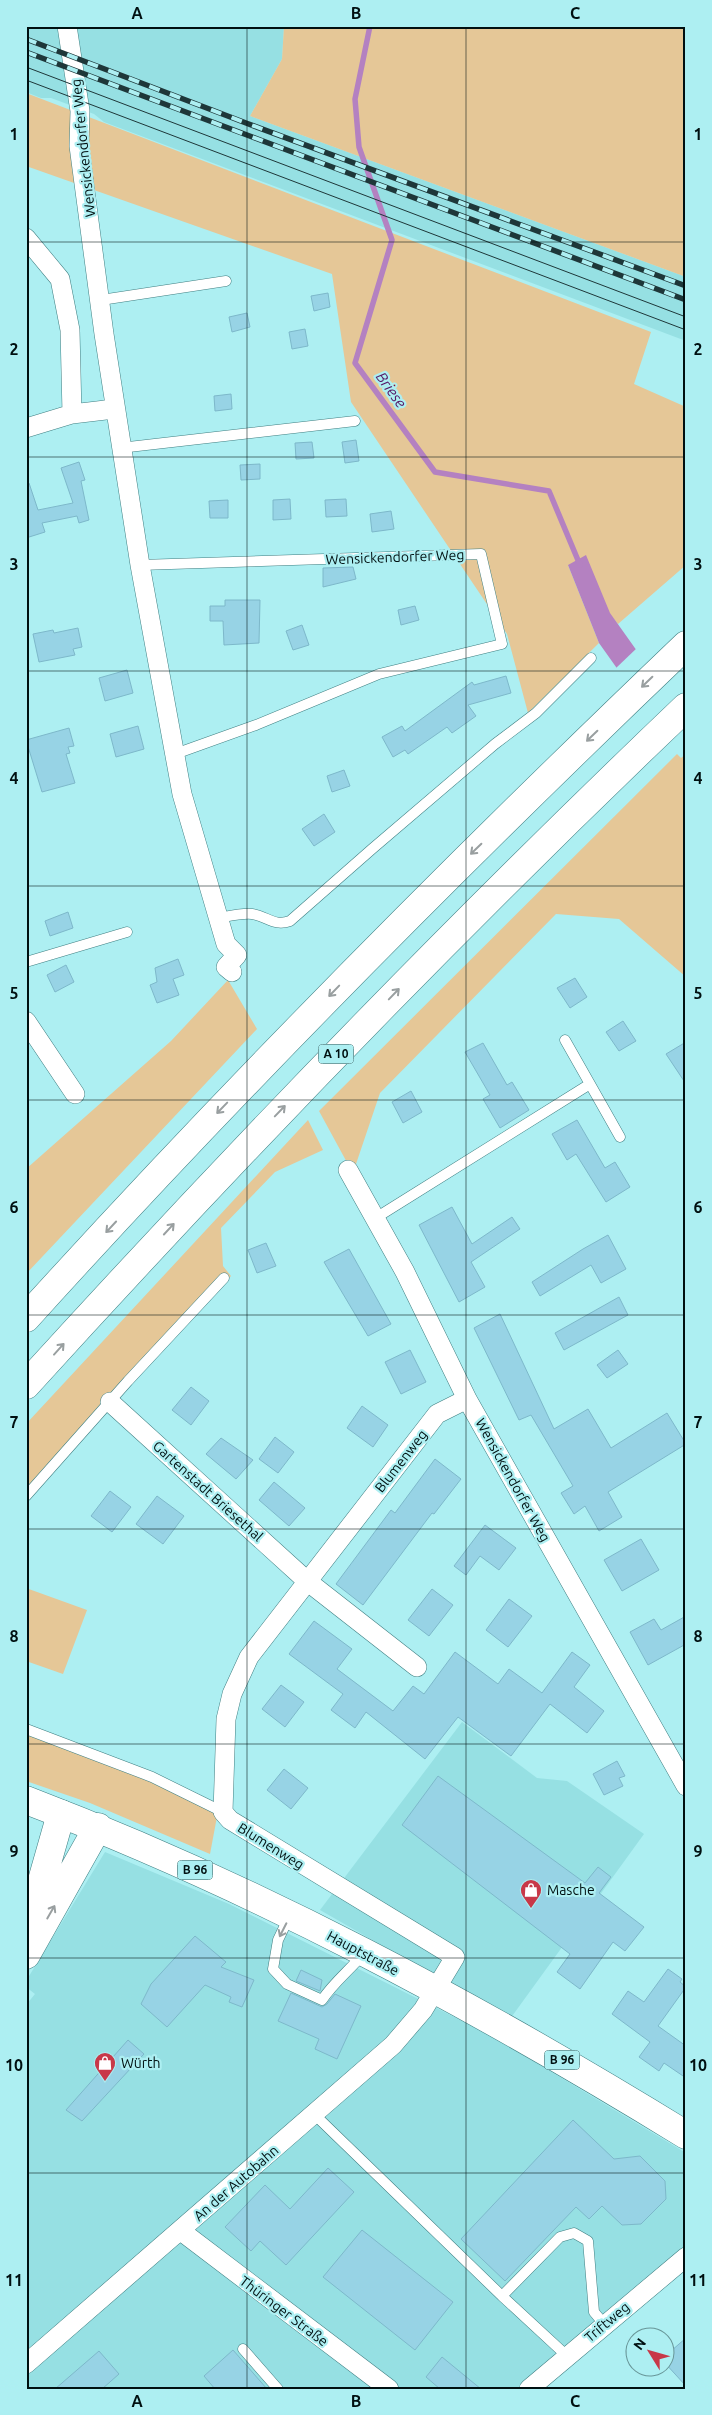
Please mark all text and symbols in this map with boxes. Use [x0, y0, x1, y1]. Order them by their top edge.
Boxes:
text: A [131, 4, 143, 22]
text: B [351, 4, 361, 22]
text: C [570, 4, 580, 22]
street label: Wensickendorfer Weg [68, 78, 98, 218]
text: 1 [9, 125, 19, 143]
text: 1 [693, 125, 703, 143]
text: 2 [9, 340, 19, 358]
text: 2 [693, 340, 703, 358]
water label: Briese [373, 368, 410, 411]
street label: Wensickendorfer Weg [325, 547, 465, 567]
text: 3 [9, 555, 19, 573]
text: 3 [693, 555, 703, 573]
one-way arrow [641, 676, 654, 688]
one-way arrow [586, 729, 598, 742]
text: 4 [9, 769, 19, 787]
text: 4 [693, 769, 703, 787]
one-way arrow [470, 843, 482, 855]
text: 5 [9, 984, 19, 1002]
text: 5 [693, 984, 703, 1002]
one-way arrow [328, 985, 341, 997]
one-way arrow [387, 989, 399, 1001]
road number: A 10 [318, 1044, 354, 1064]
one-way arrow [216, 1102, 228, 1114]
one-way arrow [274, 1105, 286, 1117]
text: 6 [9, 1198, 19, 1216]
text: 6 [693, 1198, 703, 1216]
one-way arrow [105, 1220, 117, 1233]
one-way arrow [163, 1223, 175, 1236]
one-way arrow [53, 1342, 65, 1355]
text: 7 [9, 1413, 19, 1431]
text: 7 [693, 1413, 703, 1431]
street label: Wensickendorfer Weg [472, 1415, 554, 1545]
street label: Blumenweg [372, 1427, 430, 1495]
street label: Gartenstadt Briesethal [150, 1438, 266, 1545]
text: 8 [9, 1627, 19, 1645]
text: 8 [693, 1627, 703, 1645]
street label: Blumenweg [235, 1819, 307, 1873]
text: 9 [9, 1842, 19, 1860]
text: 9 [693, 1842, 703, 1860]
road number: B 96 [178, 1860, 212, 1880]
shop icon: Masche [519, 1878, 543, 1909]
place label: Masche [547, 1882, 595, 1898]
one-way arrow [46, 1906, 56, 1920]
one-way arrow [278, 1922, 287, 1937]
street label: Hauptstraße [324, 1927, 402, 1979]
road number: B 96 [544, 2050, 580, 2070]
shop icon: Würth [93, 2051, 117, 2082]
place label: Würth [121, 2055, 161, 2071]
text: 10 [5, 2056, 23, 2074]
text: 10 [689, 2056, 707, 2074]
street label: An der Autobahn [190, 2142, 282, 2224]
text: 11 [5, 2271, 23, 2289]
text: 11 [689, 2271, 707, 2289]
street label: Thüringer Straße [237, 2273, 331, 2349]
street label: Triftweg [581, 2299, 633, 2345]
north arrow [624, 2328, 674, 2378]
text: N [630, 2335, 649, 2353]
text: A [131, 2392, 143, 2410]
text: B [351, 2392, 361, 2410]
text: C [570, 2392, 580, 2410]

